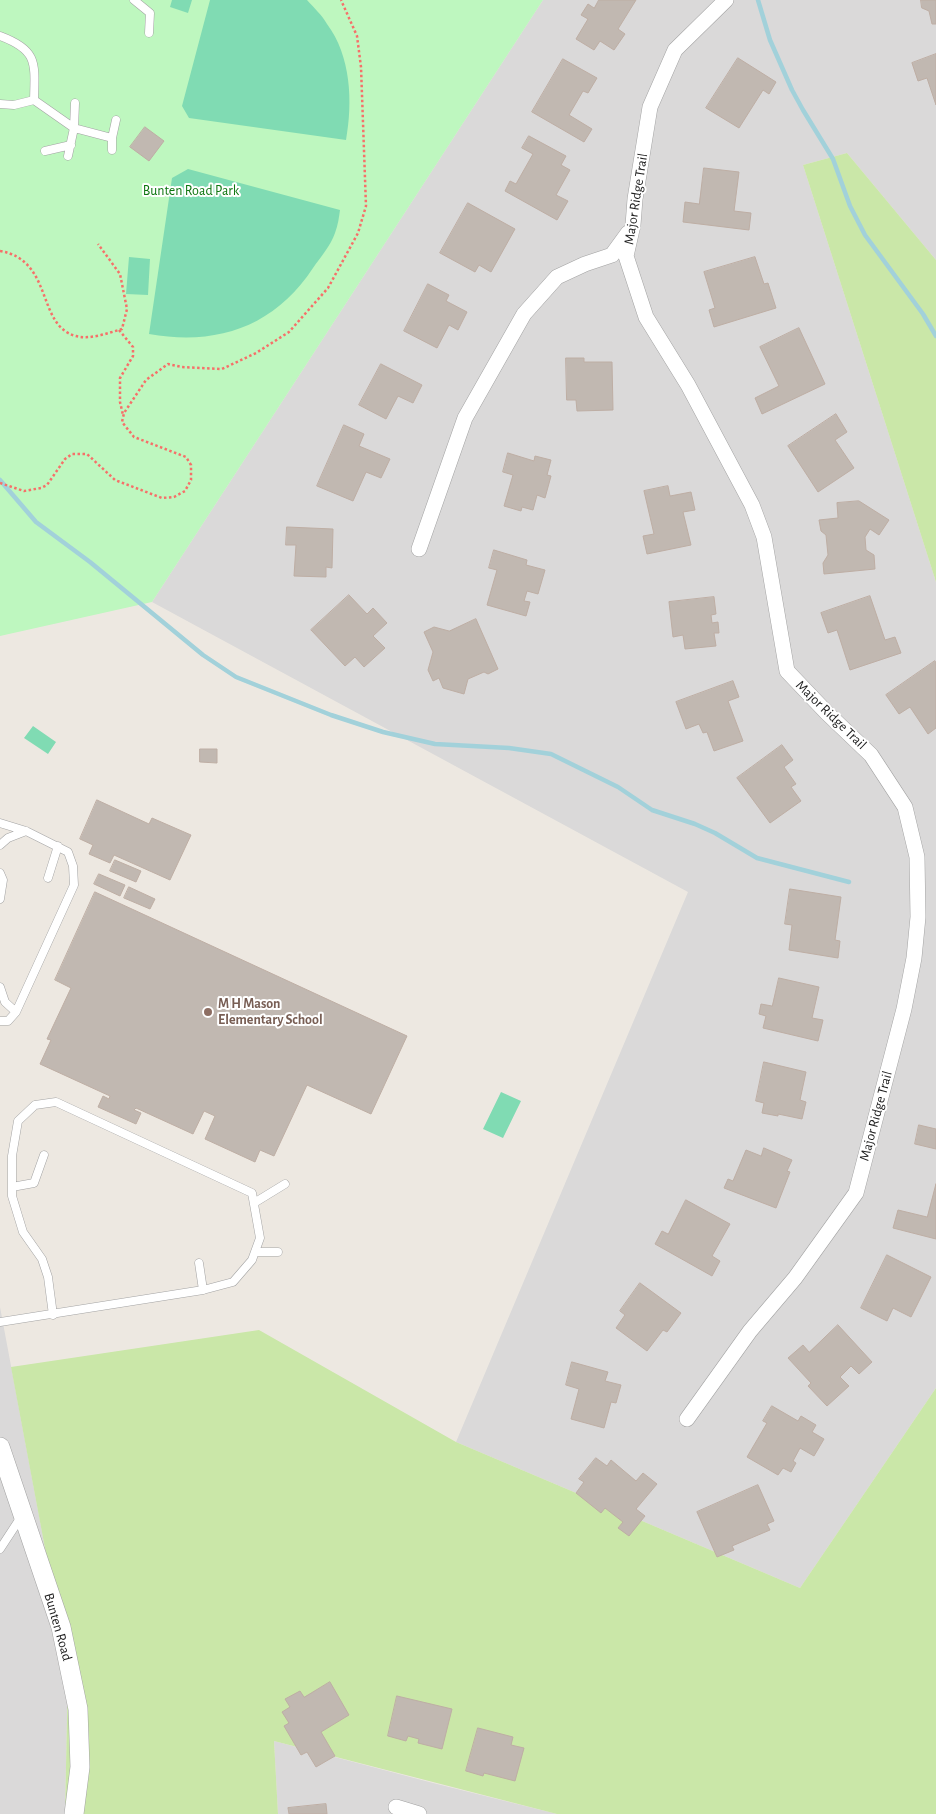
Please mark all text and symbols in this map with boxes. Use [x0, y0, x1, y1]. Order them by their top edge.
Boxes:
street label: Major Ridge Trail [620, 152, 652, 246]
park label: Bunten Road Park [143, 183, 239, 199]
street label: Major Ridge Trail [792, 677, 870, 753]
place label: M H Mason Elementary School [218, 996, 323, 1028]
marker: M H Mason Elementary School [202, 1006, 214, 1018]
street label: Major Ridge Trail [856, 1069, 896, 1163]
street label: Bunten Road [40, 1591, 76, 1663]

